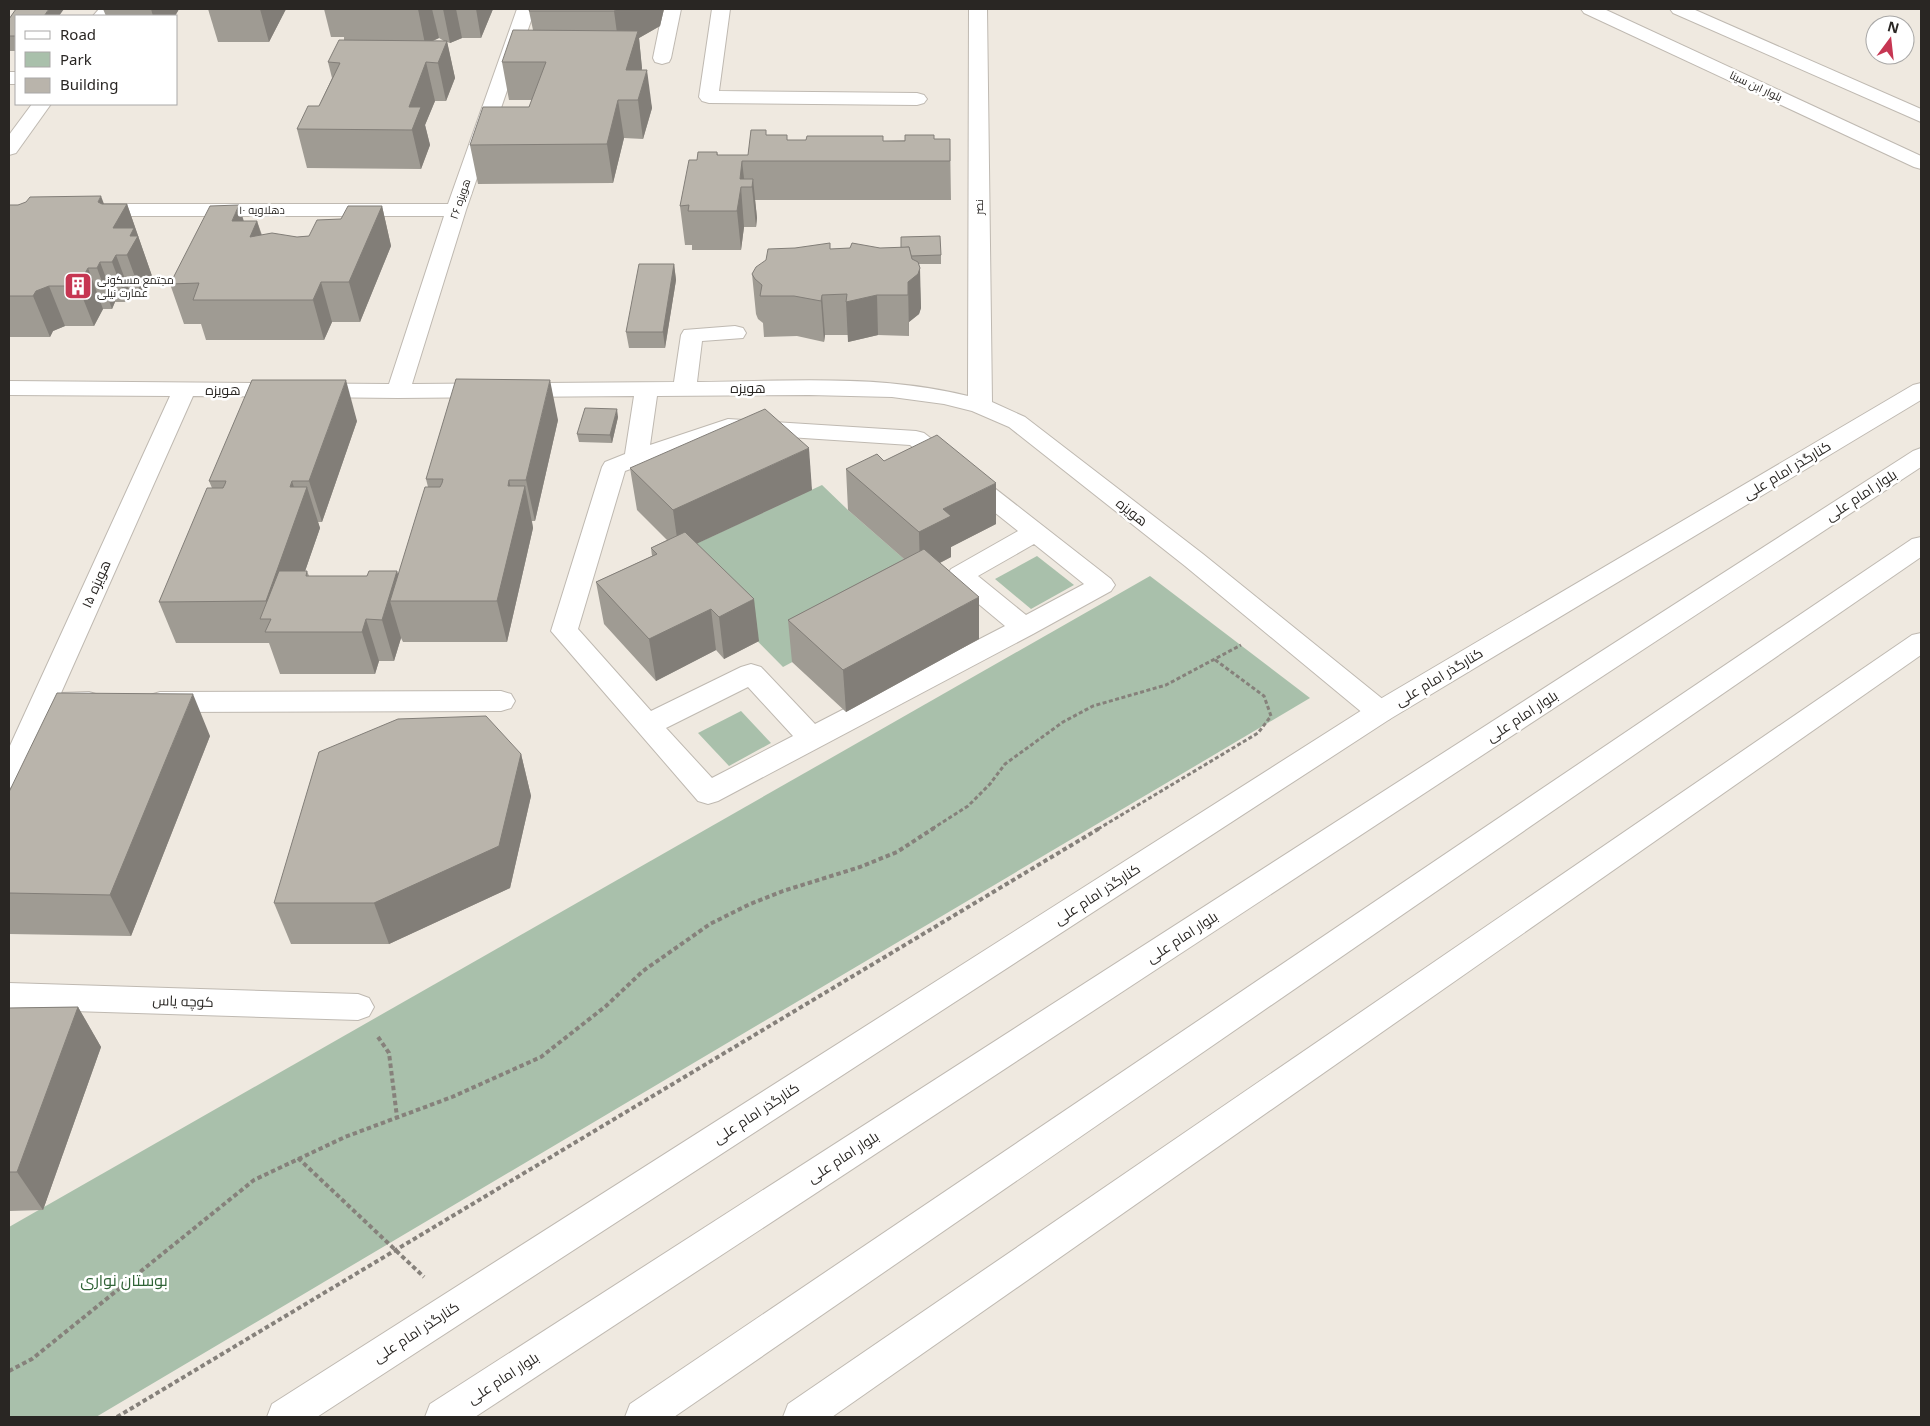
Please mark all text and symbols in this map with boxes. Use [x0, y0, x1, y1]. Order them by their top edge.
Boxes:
legend [15, 15, 178, 105]
north arrow [1865, 15, 1915, 65]
text: N [1886, 16, 1901, 38]
text: Road [60, 24, 96, 44]
text: Park [60, 49, 92, 69]
street label: بلوار ابن سینا [1727, 67, 1785, 104]
text: Building [60, 74, 118, 94]
street label: هویزه ۲۶ [446, 177, 473, 221]
street label: نصر [971, 199, 986, 216]
street label: دهلاویه ۱۰ [239, 202, 285, 217]
building icon: مجتمع مسکونی عمارت نیلی [63, 271, 93, 301]
place label: مجتمع مسکونی عمارت نیلی [97, 272, 174, 300]
street label: هویزه [730, 378, 766, 397]
street label: هویزه [205, 380, 241, 399]
street label: کنارگذر امام علی [1739, 436, 1835, 504]
street label: بلوار امام علی [1821, 464, 1901, 526]
street label: هویزه [1113, 493, 1152, 530]
street label: هویزه ۱۵ [76, 557, 115, 611]
street label: کنارگذر امام علی [1391, 643, 1487, 711]
street label: بلوار امام علی [1482, 685, 1562, 747]
street label: کنارگذر امام علی [1050, 859, 1144, 929]
street label: بلوار امام علی [1142, 906, 1222, 968]
street label: کوچه یاس [152, 990, 214, 1012]
street label: کنارگذر امام علی [709, 1078, 803, 1148]
street label: بلوار امام علی [803, 1126, 883, 1188]
park label: بوستان نواری [80, 1269, 168, 1291]
street label: کنارگذر امام علی [369, 1297, 463, 1367]
street label: بلوار امام علی [463, 1347, 543, 1409]

